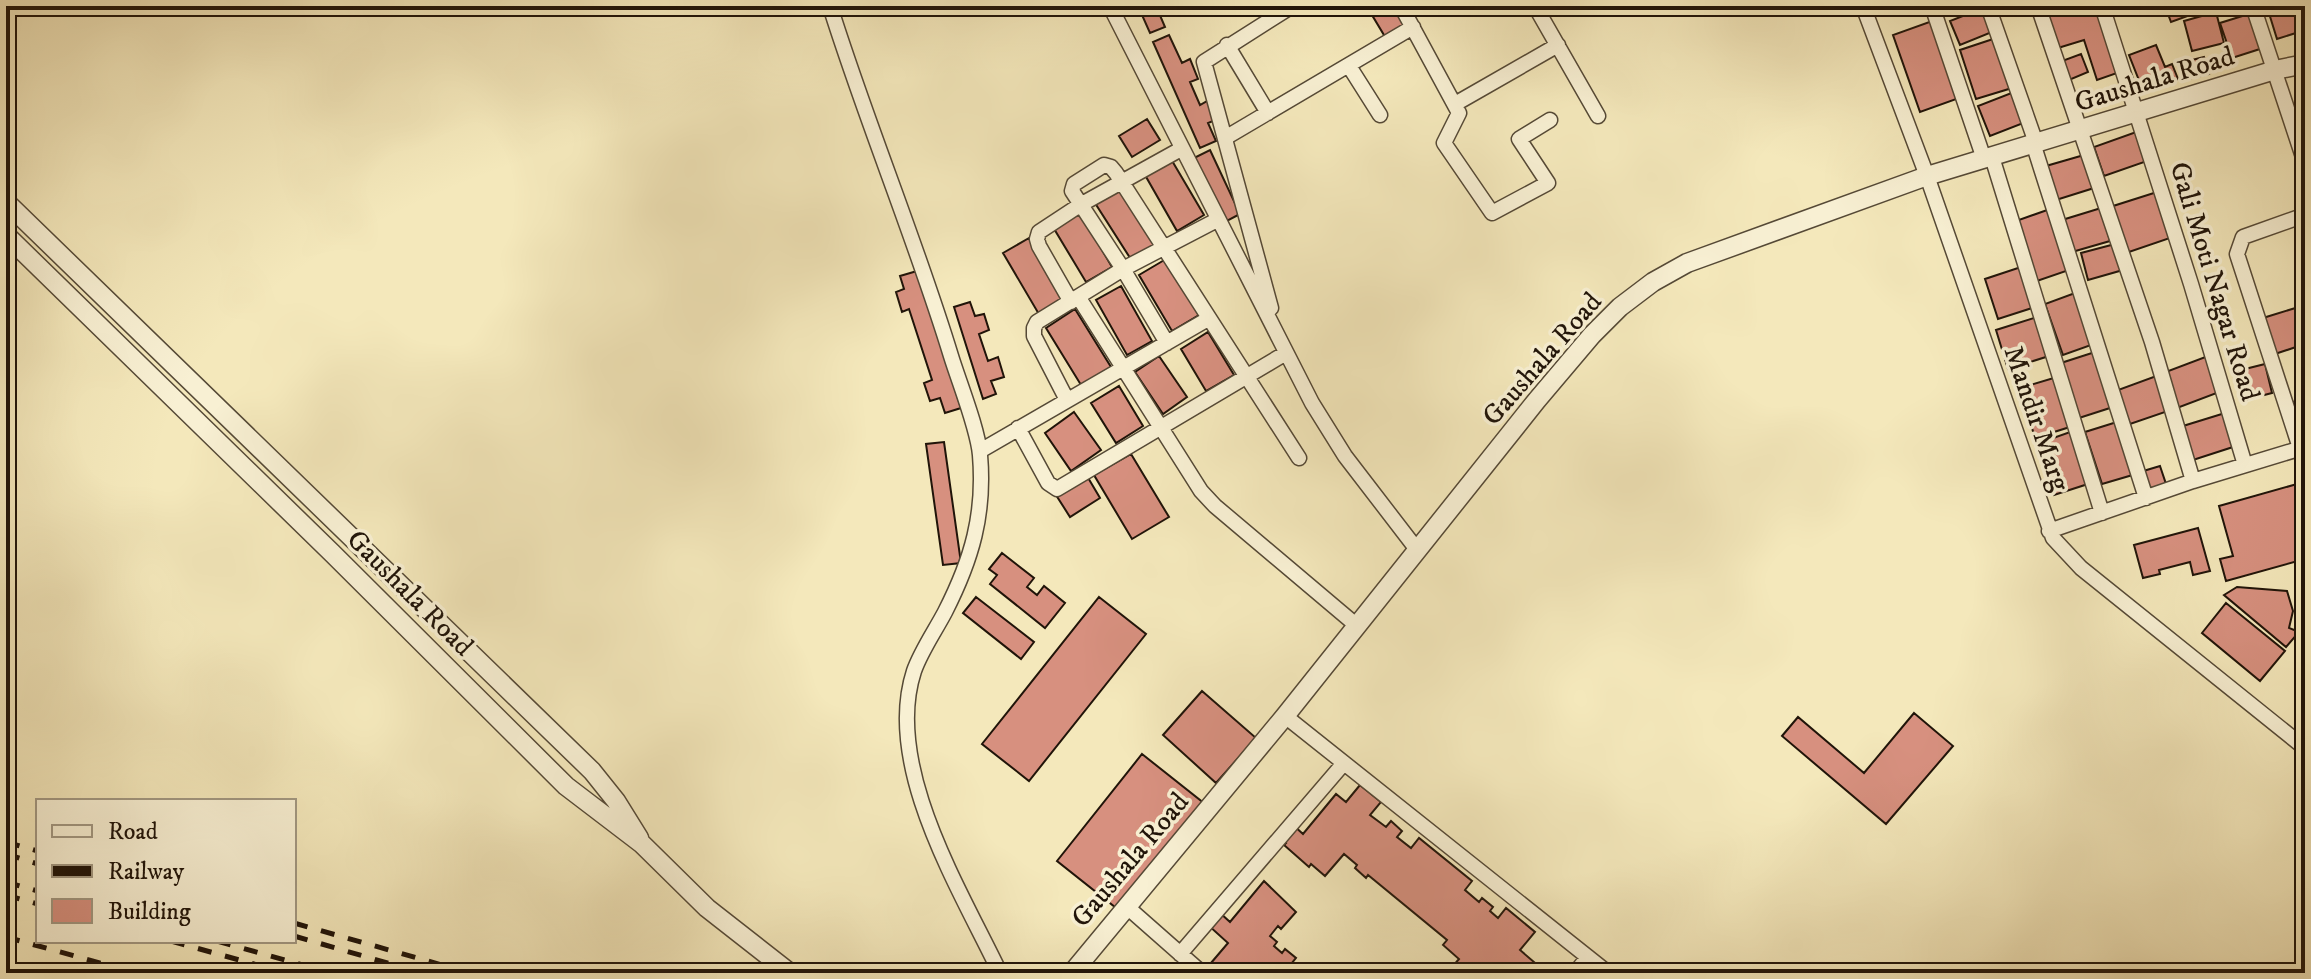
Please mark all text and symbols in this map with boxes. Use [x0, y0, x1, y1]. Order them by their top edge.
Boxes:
street label: Gaushala Road [2070, 39, 2239, 120]
street label: Gali Moti Nagar Road [2162, 158, 2268, 405]
street label: Gaushala Road [1475, 285, 1610, 433]
street label: Mandir Marg [1995, 341, 2078, 496]
street label: Gaushala Road [339, 522, 481, 664]
street label: Gaushala Road [1064, 785, 1197, 934]
legend [36, 799, 296, 943]
text: Road [108, 817, 158, 847]
text: Railway [108, 857, 185, 887]
text: Building [108, 897, 191, 927]

